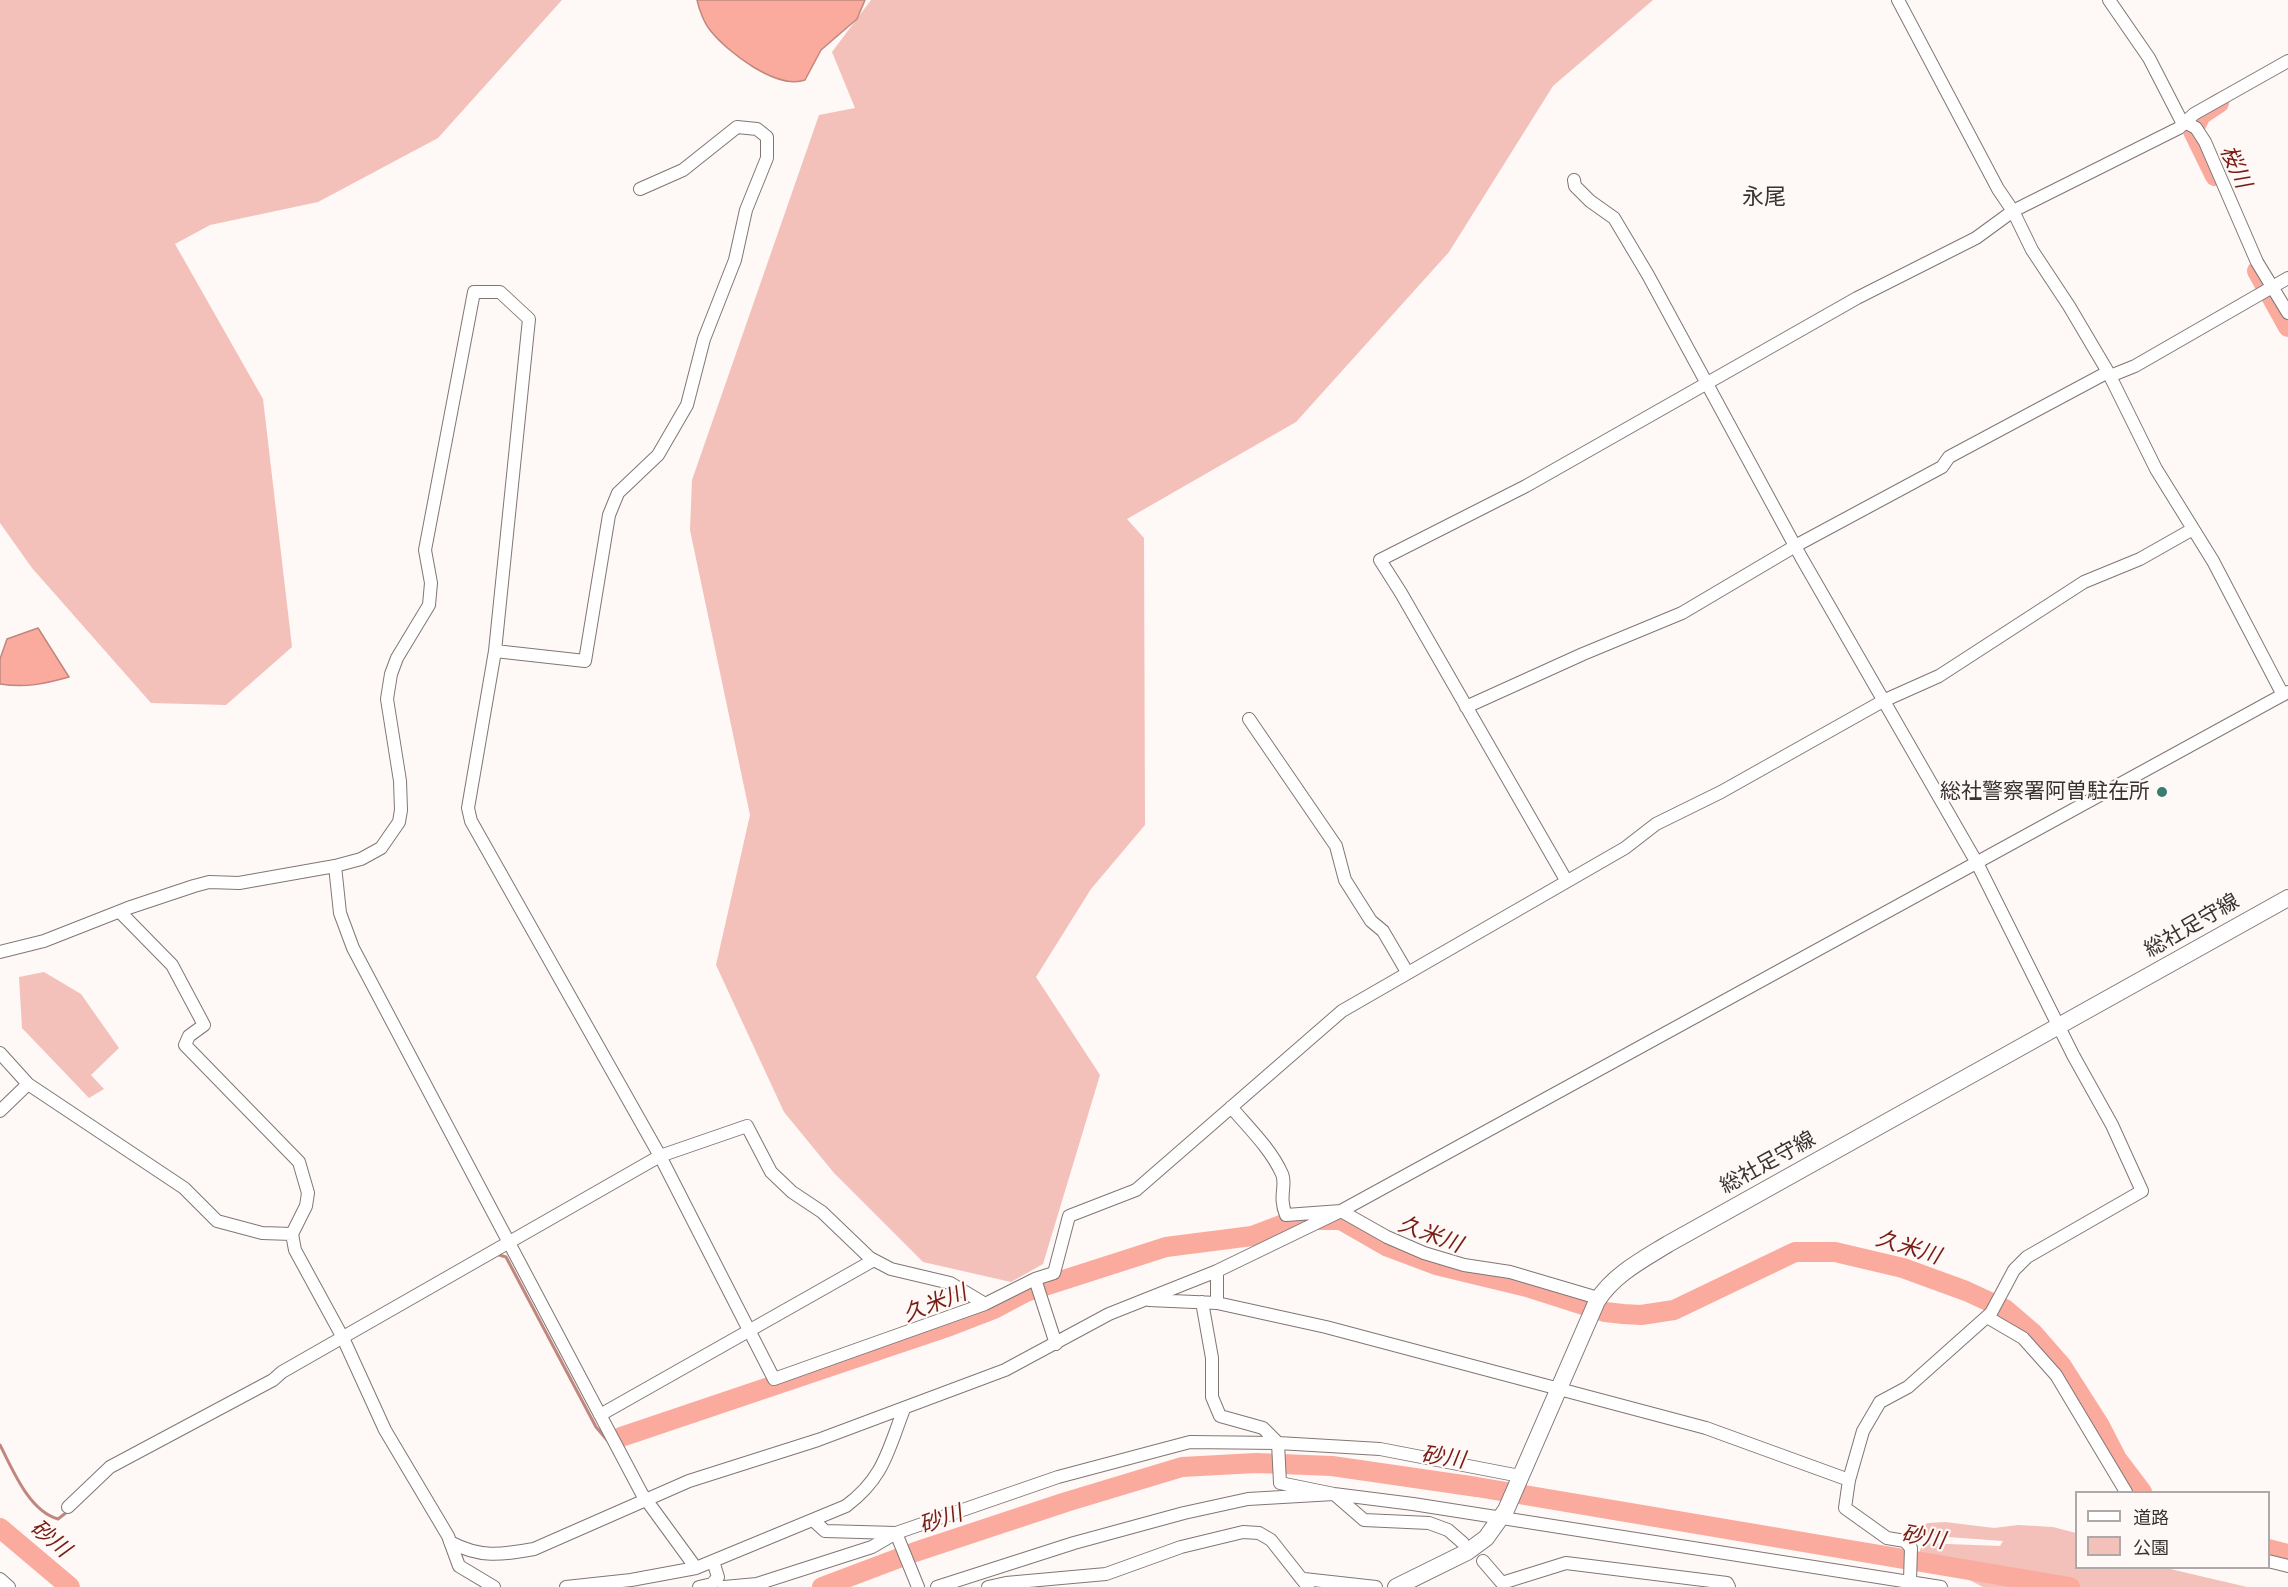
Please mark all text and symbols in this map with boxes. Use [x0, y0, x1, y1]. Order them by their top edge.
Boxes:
water label: 桜川 [2214, 142, 2256, 192]
district label: 永尾 [1742, 185, 1786, 211]
place label: 総社警察署阿曽駐在所 [1940, 779, 2150, 805]
marker: 総社警察署阿曽駐在所 [2155, 785, 2169, 799]
street label: 総社足守線 [2140, 889, 2244, 963]
street label: 総社足守線 [1716, 1127, 1820, 1199]
water label: 久米川 [1394, 1211, 1466, 1259]
water label: 久米川 [1873, 1226, 1943, 1270]
water label: 久米川 [899, 1280, 971, 1328]
water label: 砂川 [1419, 1442, 1467, 1474]
legend [2075, 1491, 2270, 1569]
water label: 砂川 [916, 1500, 966, 1540]
text: 道路 [2133, 1505, 2169, 1529]
water label: 砂川 [25, 1515, 75, 1563]
water label: 砂川 [1899, 1521, 1947, 1555]
text: 公園 [2133, 1535, 2169, 1559]

